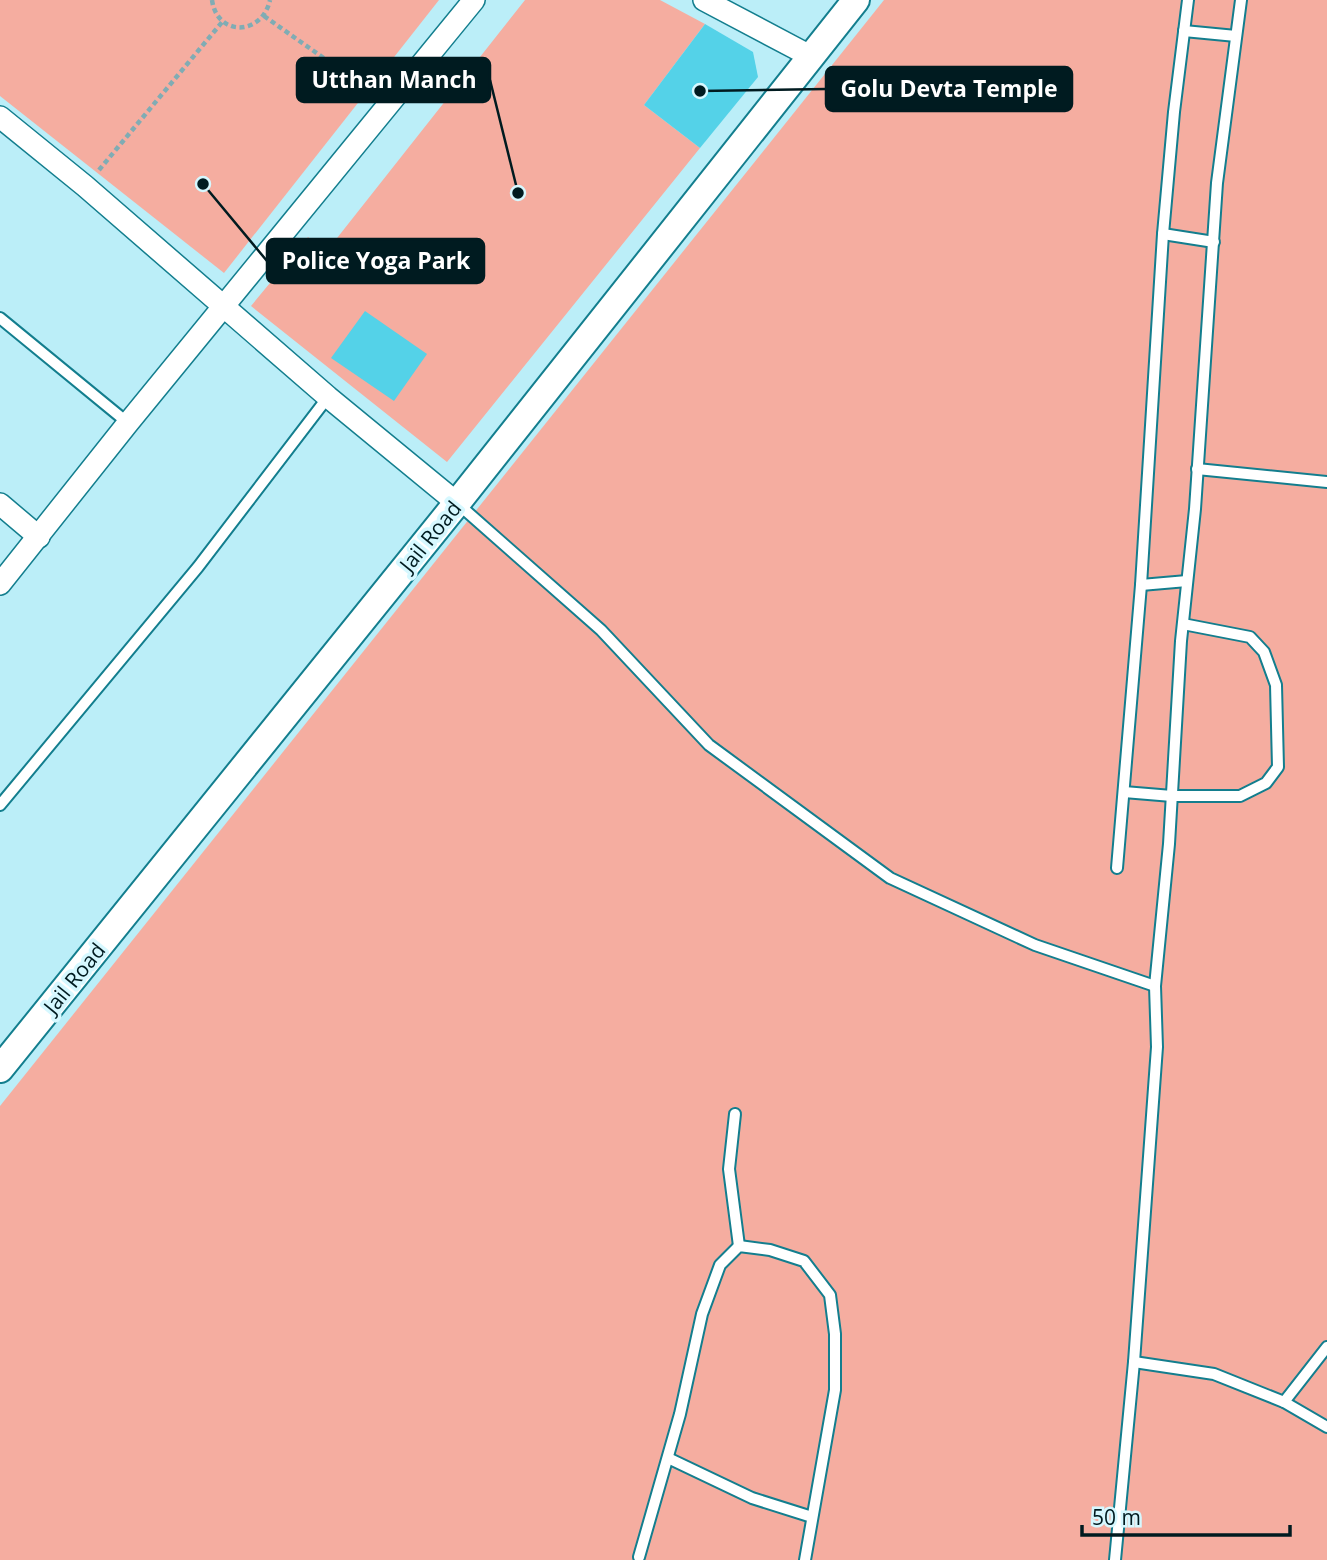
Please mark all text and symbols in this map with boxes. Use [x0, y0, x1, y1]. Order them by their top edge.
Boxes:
callout: Utthan Manch [297, 58, 490, 102]
text: Utthan Manch [311, 63, 477, 95]
callout: Golu Devta Temple [826, 67, 1072, 111]
text: Golu Devta Temple [840, 72, 1058, 104]
callout: Police Yoga Park [267, 239, 484, 283]
text: Police Yoga Park [282, 244, 471, 276]
street label: Jail Road [392, 495, 467, 579]
street label: Jail Road [36, 937, 111, 1021]
scale bar [1082, 1494, 1290, 1538]
text: 50 m [1092, 1503, 1141, 1531]

